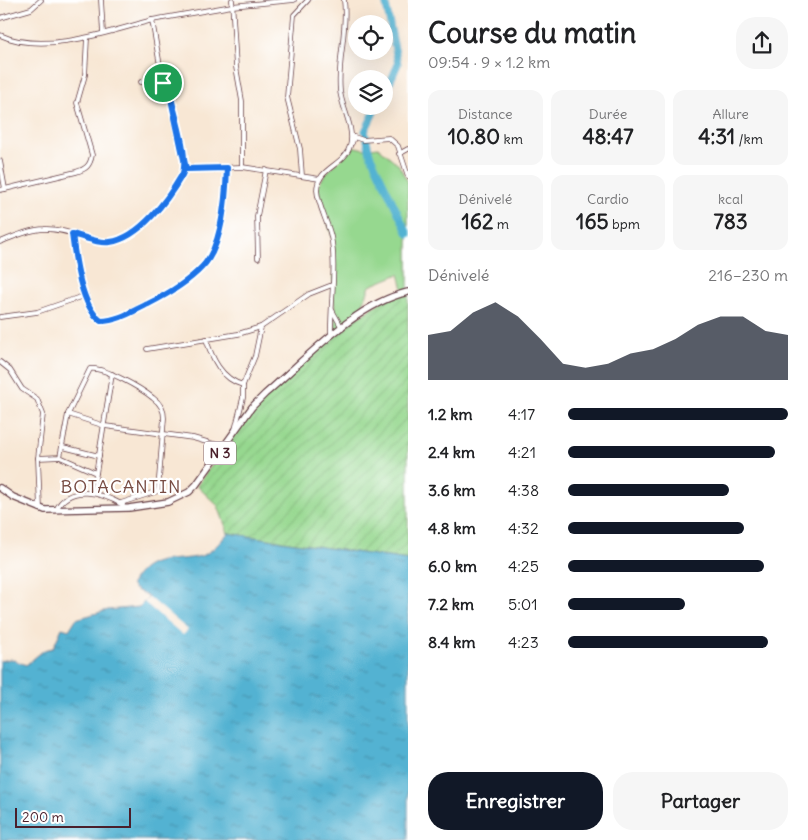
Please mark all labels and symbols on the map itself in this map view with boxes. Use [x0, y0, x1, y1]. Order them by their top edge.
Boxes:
pin [142, 62, 184, 104]
road number: N 3 [204, 442, 236, 464]
district label: BOTACANTIN [61, 475, 181, 498]
scale bar [15, 805, 131, 828]

